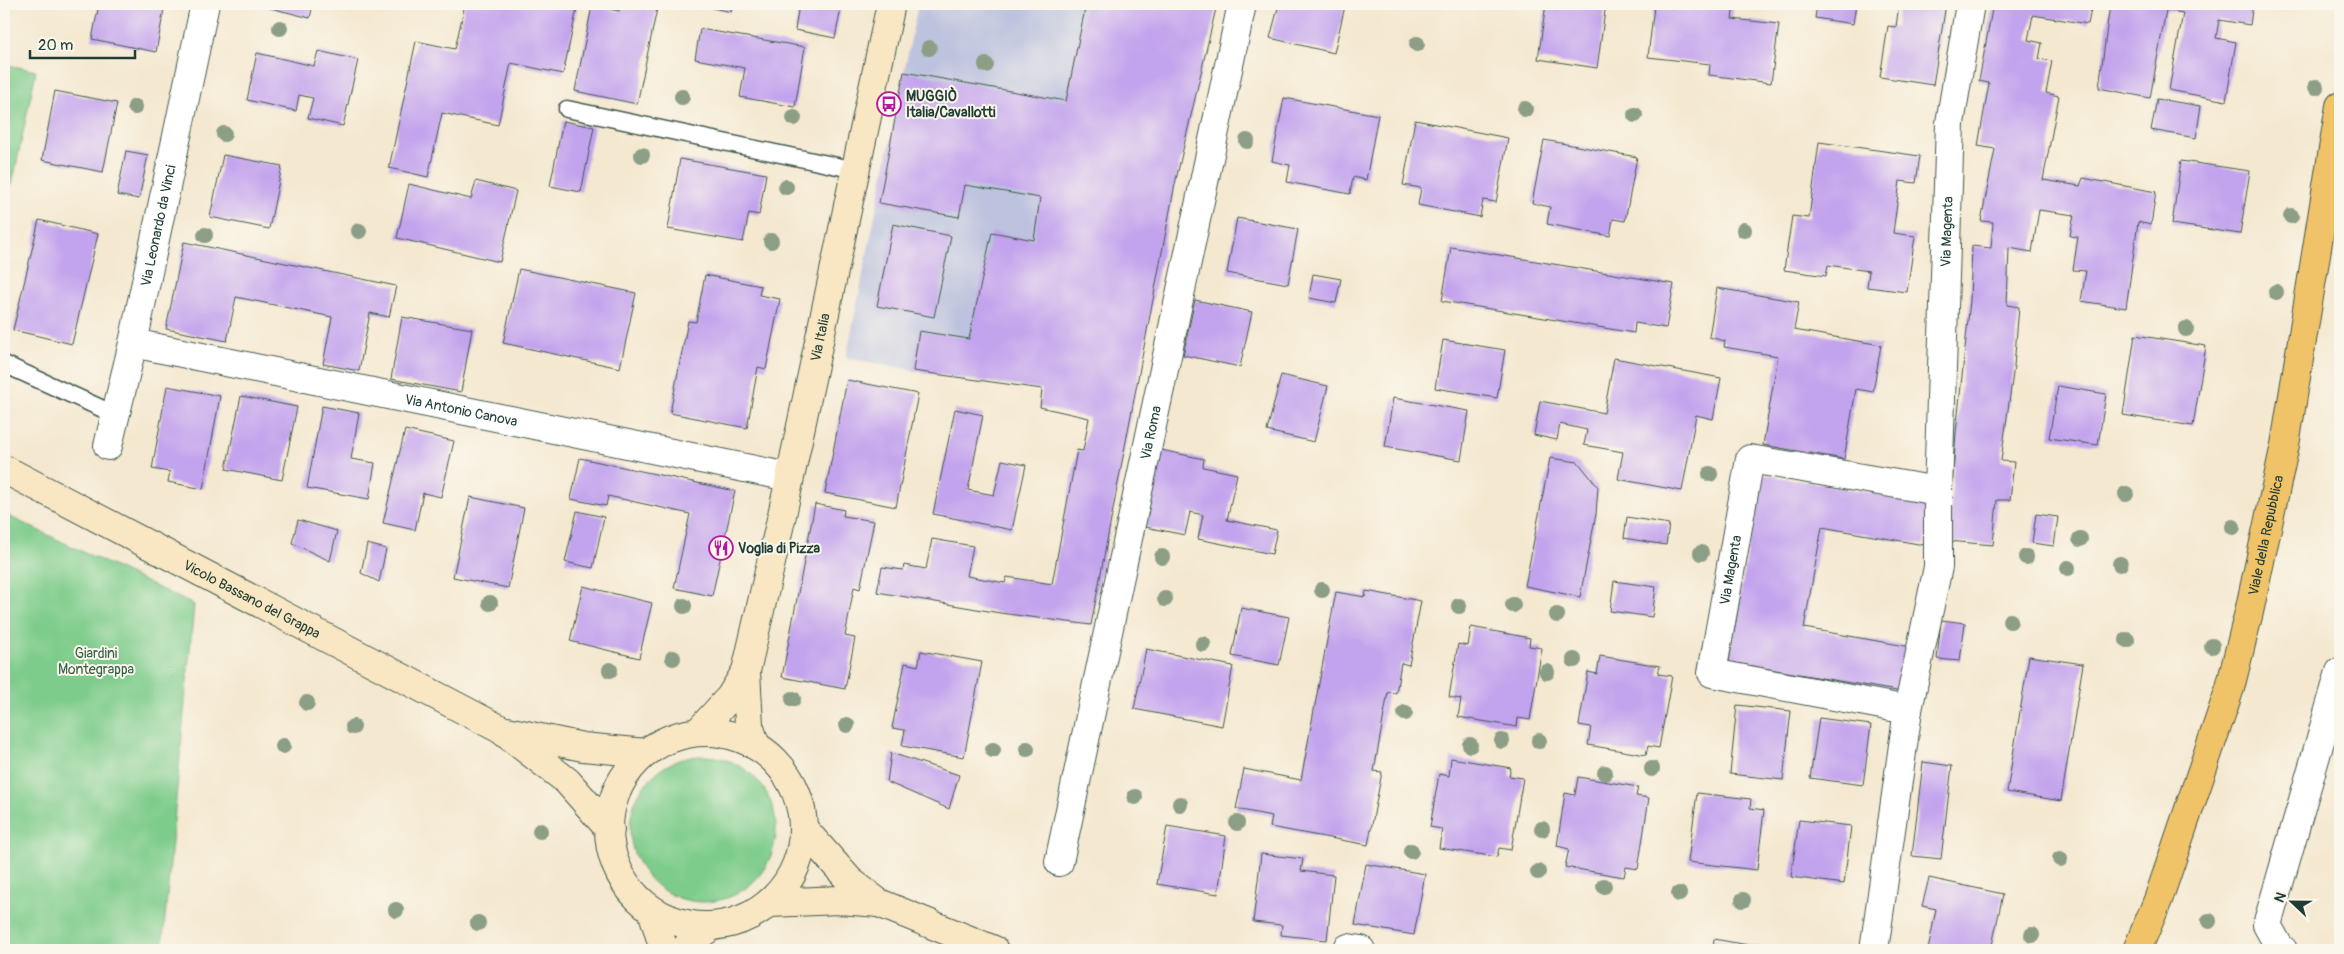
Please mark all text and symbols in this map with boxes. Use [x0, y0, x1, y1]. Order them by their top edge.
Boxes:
scale bar [30, 28, 135, 60]
text: 20 m [38, 36, 73, 55]
place label: MUGGIÒ Italia/Cavallotti [906, 86, 996, 121]
bus stop icon: MUGGIÒ Italia/Cavallotti [876, 91, 902, 117]
street label: Via Leonardo da Vinci [137, 163, 180, 288]
street label: Via Magenta [1937, 196, 1957, 267]
street label: Via Italia [807, 312, 834, 363]
street label: Via Antonio Canova [403, 391, 519, 430]
street label: Via Roma [1137, 404, 1165, 461]
street label: Viale della Repubblica [2245, 474, 2287, 597]
street label: Via Magenta [1716, 534, 1745, 606]
restaurant icon: Voglia di Pizza [708, 535, 734, 561]
place label: Voglia di Pizza [738, 540, 821, 557]
street label: Vicolo Bassano del Grappa [180, 557, 323, 642]
park label: Giardini Montegrappa [58, 645, 134, 678]
north arrow [2266, 876, 2316, 926]
text: N [2271, 890, 2290, 905]

